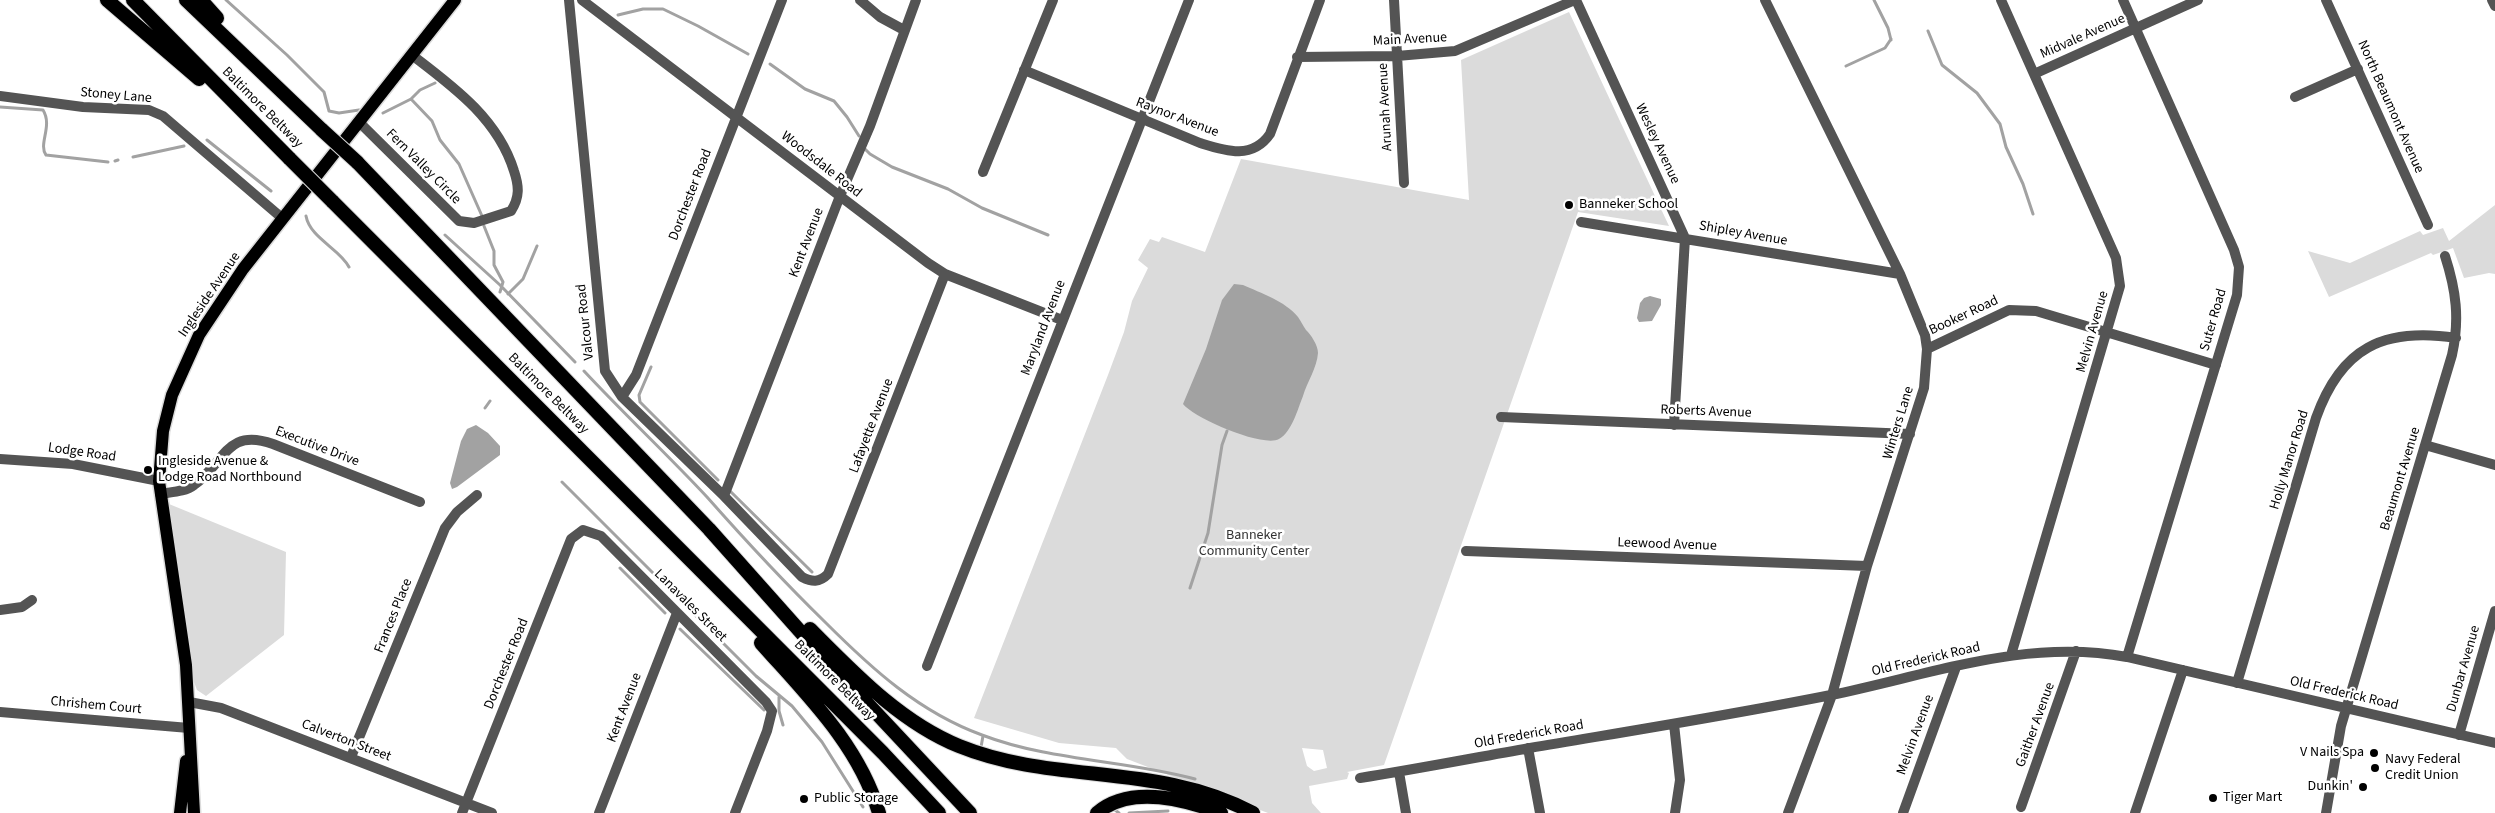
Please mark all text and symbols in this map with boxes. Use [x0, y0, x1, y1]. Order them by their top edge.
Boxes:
street label: Midvale Avenue [2038, 11, 2128, 63]
street label: Main Avenue [1372, 30, 1448, 50]
street label: North Beaumont Avenue [2353, 38, 2427, 176]
street label: Arunah Avenue [1375, 62, 1397, 152]
street label: Baltimore Beltway [218, 64, 306, 152]
street label: Stoney Lane [80, 85, 152, 107]
street label: Raynor Avenue [1133, 94, 1221, 142]
street label: Wesley Avenue [1631, 101, 1683, 187]
street label: Fern Valley Circle [382, 126, 464, 208]
street label: Woodsdale Road [777, 128, 865, 202]
street label: Dorchester Road [666, 147, 716, 243]
place label: Banneker School [1579, 197, 1678, 213]
marker: Banneker School [1563, 199, 1575, 211]
street label: Kent Avenue [786, 206, 828, 280]
street label: Shipley Avenue [1698, 218, 1788, 250]
street label: Ingleside Avenue [175, 249, 245, 341]
street label: Maryland Avenue [1018, 278, 1070, 378]
street label: Valcour Road [574, 283, 598, 361]
street label: Suter Road [2197, 287, 2231, 353]
street label: Melvin Avenue [2073, 289, 2113, 375]
street label: Booker Road [1927, 293, 2001, 339]
street label: Baltimore Beltway [504, 350, 592, 438]
street label: Lafayette Avenue [846, 376, 898, 476]
street label: Winters Lane [1880, 384, 1918, 462]
street label: Roberts Avenue [1660, 402, 1752, 422]
street label: Holly Manor Road [2267, 408, 2313, 512]
street label: Executive Drive [273, 423, 361, 471]
street label: Beaumont Avenue [2377, 425, 2425, 533]
street label: Lodge Road [47, 440, 117, 466]
place label: Ingleside Avenue & Lodge Road Northbound [158, 454, 302, 487]
marker: Ingleside Avenue & Lodge Road Northbound [142, 464, 154, 476]
park label: Banneker Community Center [1199, 528, 1309, 560]
street label: Leewood Avenue [1617, 535, 1717, 555]
street label: Lanavales Street [650, 566, 730, 646]
street label: Frances Place [371, 576, 417, 656]
street label: Dorchester Road [481, 616, 533, 712]
street label: Dunbar Avenue [2444, 624, 2484, 714]
street label: Baltimore Beltway [790, 637, 878, 725]
street label: Old Frederick Road [1870, 639, 1982, 681]
street label: Kent Avenue [604, 671, 646, 745]
street label: Old Frederick Road [2288, 673, 2400, 715]
street label: Gaither Avenue [2013, 680, 2059, 770]
street label: Melvin Avenue [1894, 693, 1938, 777]
street label: Chrishem Court [50, 694, 142, 718]
street label: Calverton Street [299, 716, 393, 766]
street label: Old Frederick Road [1473, 717, 1585, 753]
place label: V Nails Spa [2300, 745, 2364, 761]
marker: V Nails Spa [2368, 747, 2380, 759]
place label: Navy Federal Credit Union [2385, 752, 2461, 784]
marker: Navy Federal Credit Union [2369, 762, 2381, 774]
place label: Dunkin' [2308, 779, 2353, 795]
marker: Dunkin' [2357, 781, 2369, 793]
place label: Tiger Mart [2223, 790, 2282, 806]
place label: Public Storage [814, 791, 898, 807]
marker: Tiger Mart [2207, 792, 2219, 804]
marker: Public Storage [798, 793, 810, 805]

